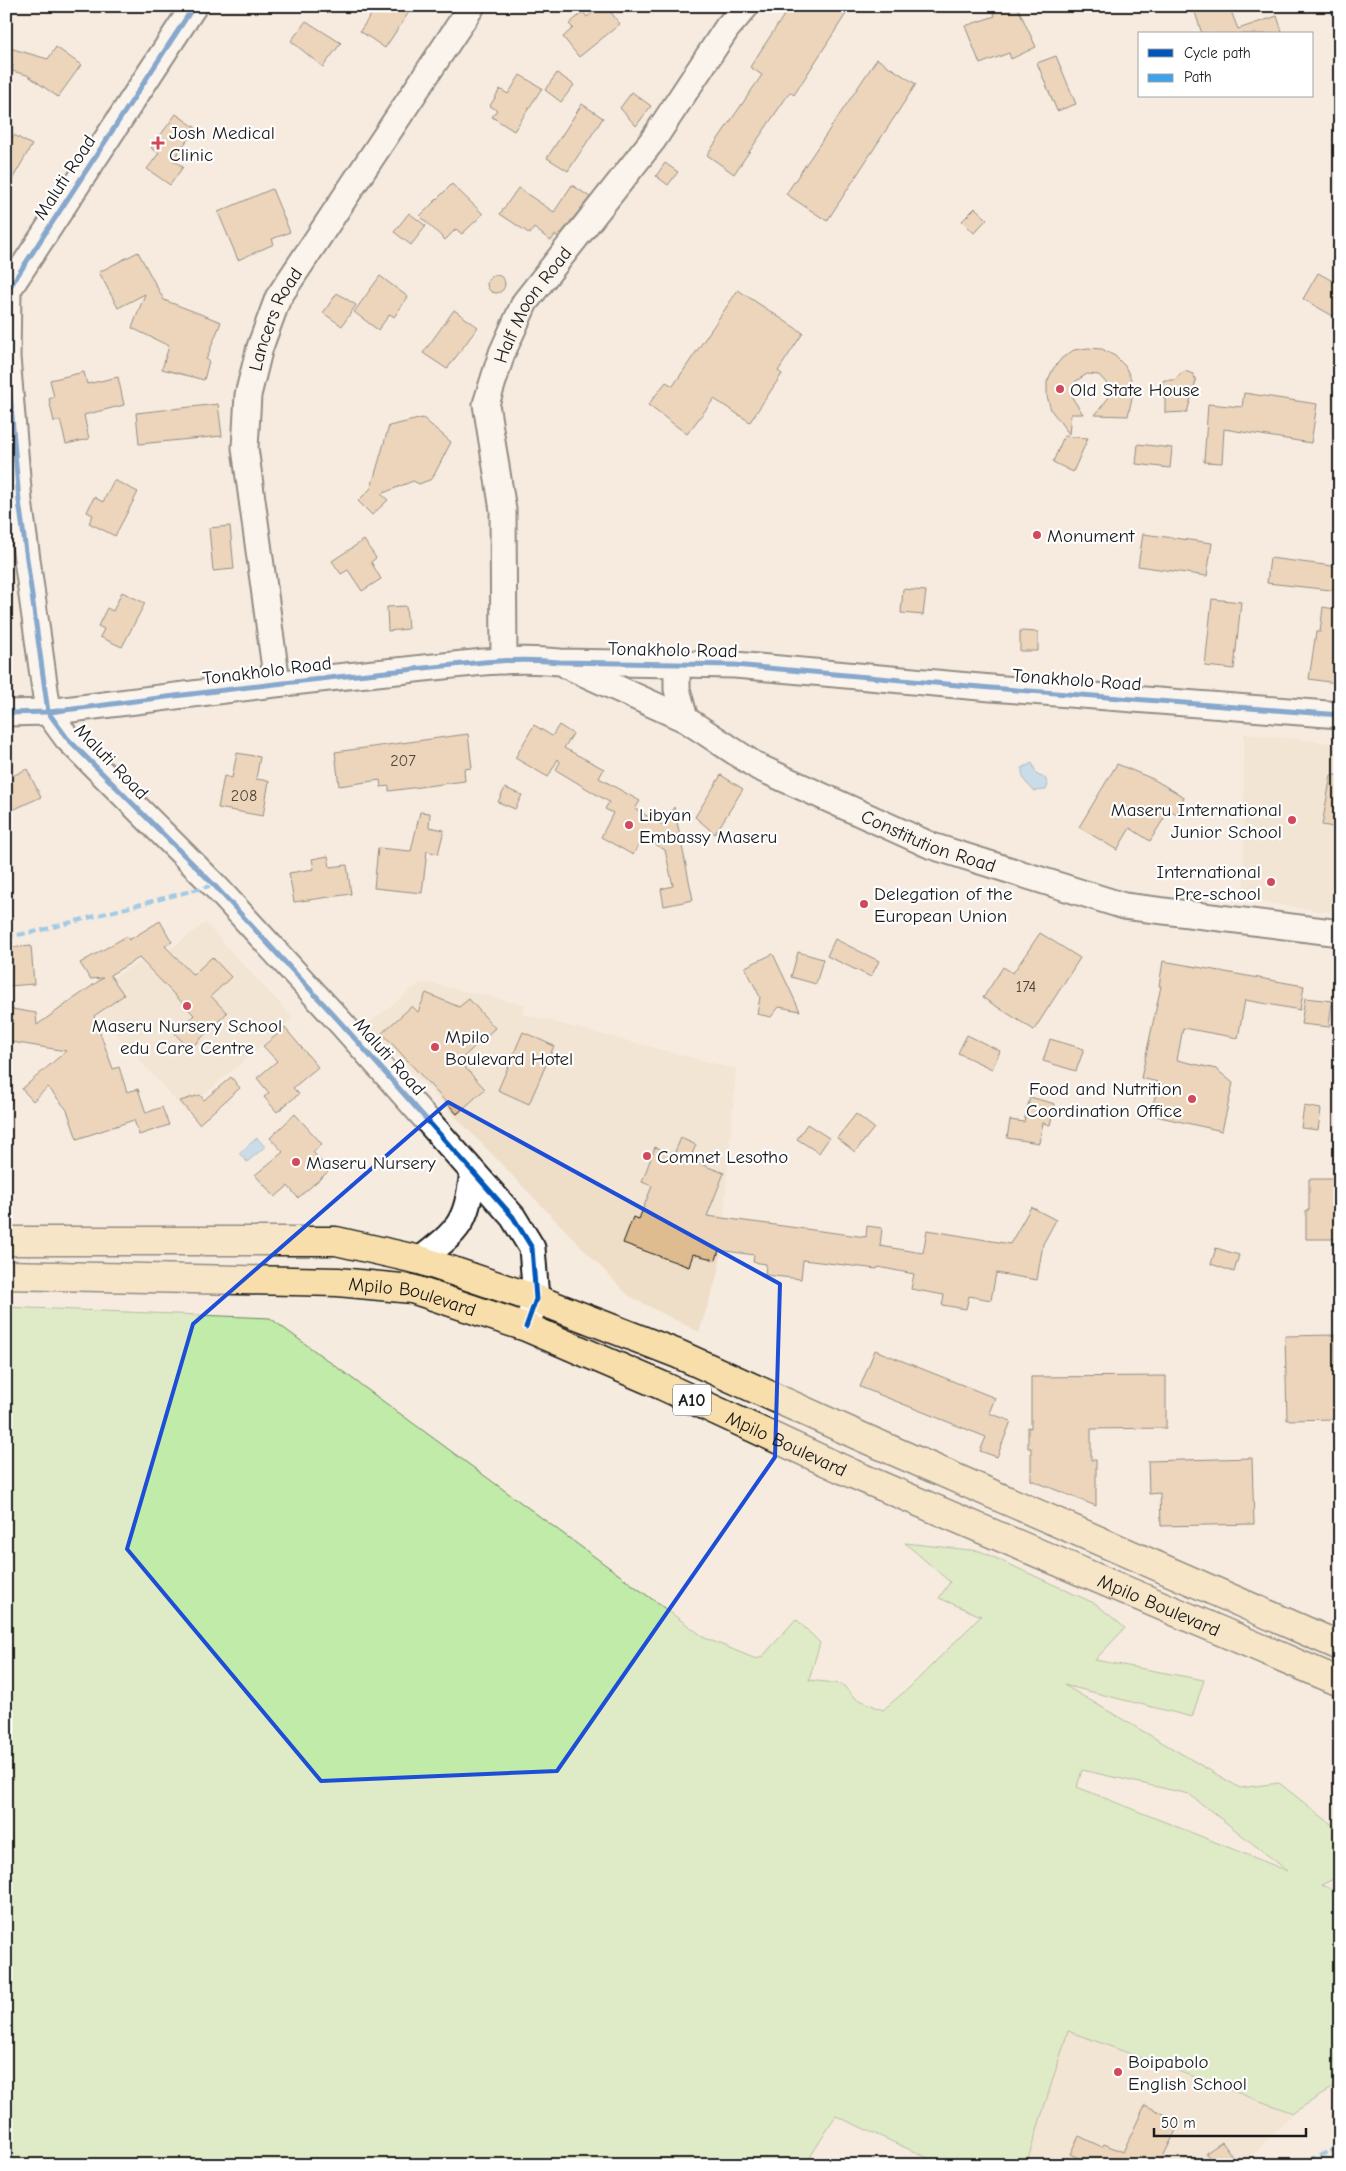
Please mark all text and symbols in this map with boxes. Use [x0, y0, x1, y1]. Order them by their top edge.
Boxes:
legend [1138, 32, 1314, 98]
text: Cycle path [1184, 44, 1251, 62]
text: Path [1184, 68, 1212, 86]
place label: Josh Medical Clinic [169, 122, 275, 166]
street label: Maluti Road [29, 131, 100, 224]
marker: Josh Medical Clinic [151, 136, 165, 150]
street label: Half Moon Road [490, 242, 577, 366]
street label: Lancers Road [244, 264, 307, 373]
place label: Old State House [1070, 379, 1200, 401]
marker: Old State House [1054, 383, 1066, 395]
place label: Monument [1047, 525, 1135, 547]
marker: Monument [1031, 529, 1043, 541]
street label: Tonakholo Road [608, 638, 738, 662]
street label: Tonakholo Road [201, 652, 333, 690]
street label: Tonakholo Road [1012, 665, 1142, 695]
street label: Maluti Road [70, 719, 153, 804]
house number: 207 [390, 752, 416, 770]
house number: 208 [231, 787, 257, 805]
place label: Maseru International Junior School [1111, 799, 1282, 843]
place label: Libyan Embassy Maseru [639, 804, 777, 848]
street label: Constitution Road [858, 805, 998, 877]
marker: Maseru International Junior School [1286, 814, 1298, 826]
marker: Libyan Embassy Maseru [623, 819, 635, 831]
place label: International Pre-school [1157, 861, 1261, 905]
marker: International Pre-school [1265, 876, 1277, 888]
place label: Delegation of the European Union [874, 883, 1012, 927]
marker: Delegation of the European Union [858, 898, 870, 910]
house number: 174 [1016, 978, 1036, 996]
marker: Maseru Nursery School edu Care Centre [181, 1000, 193, 1012]
street label: Maluti Road [349, 1013, 430, 1100]
place label: Maseru Nursery School edu Care Centre [92, 1015, 282, 1059]
place label: Mpilo Boulevard Hotel [445, 1026, 573, 1070]
marker: Mpilo Boulevard Hotel [429, 1041, 441, 1053]
place label: Food and Nutrition Coordination Office [1026, 1078, 1182, 1122]
marker: Food and Nutrition Coordination Office [1186, 1093, 1198, 1105]
place label: Comnet Lesotho [657, 1146, 788, 1168]
marker: Comnet Lesotho [641, 1150, 653, 1162]
place label: Maseru Nursery [306, 1152, 436, 1174]
marker: Maseru Nursery [290, 1156, 302, 1168]
street label: Mpilo Boulevard [347, 1273, 479, 1322]
road number: A10 [673, 1384, 711, 1416]
street label: Mpilo Boulevard [722, 1407, 850, 1482]
street label: Mpilo Boulevard [1094, 1570, 1223, 1641]
place label: Boipabolo English School [1128, 2051, 1247, 2095]
marker: Boipabolo English School [1112, 2066, 1124, 2078]
scale bar [1154, 2106, 1306, 2138]
text: 50 m [1161, 2114, 1196, 2132]

